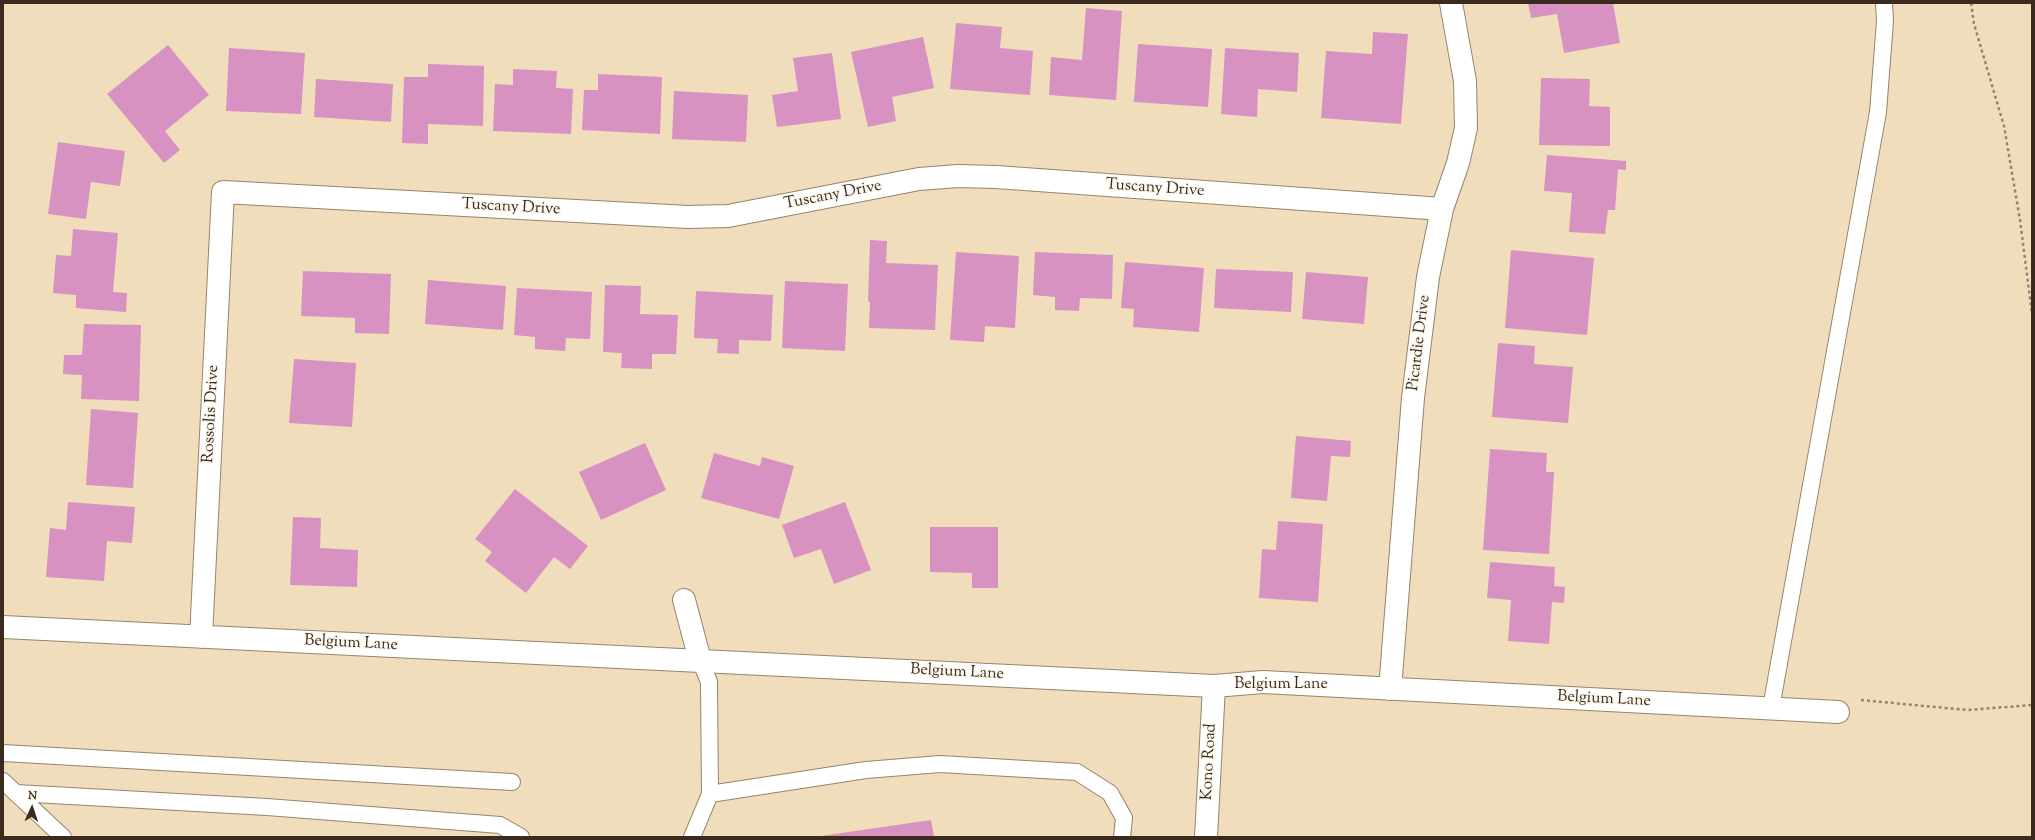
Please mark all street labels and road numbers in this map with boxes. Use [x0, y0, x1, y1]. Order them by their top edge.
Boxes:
street label: Tuscany Drive [1105, 176, 1205, 202]
street label: Tuscany Drive [783, 177, 883, 215]
street label: Tuscany Drive [461, 196, 561, 220]
street label: Picardie Drive [1405, 294, 1435, 392]
street label: Rossolis Drive [200, 364, 224, 464]
street label: Belgium Lane [304, 632, 398, 656]
street label: Belgium Lane [910, 661, 1004, 685]
street label: Belgium Lane [1234, 675, 1328, 695]
street label: Belgium Lane [1557, 688, 1651, 712]
street label: Kono Road [1198, 723, 1222, 801]

